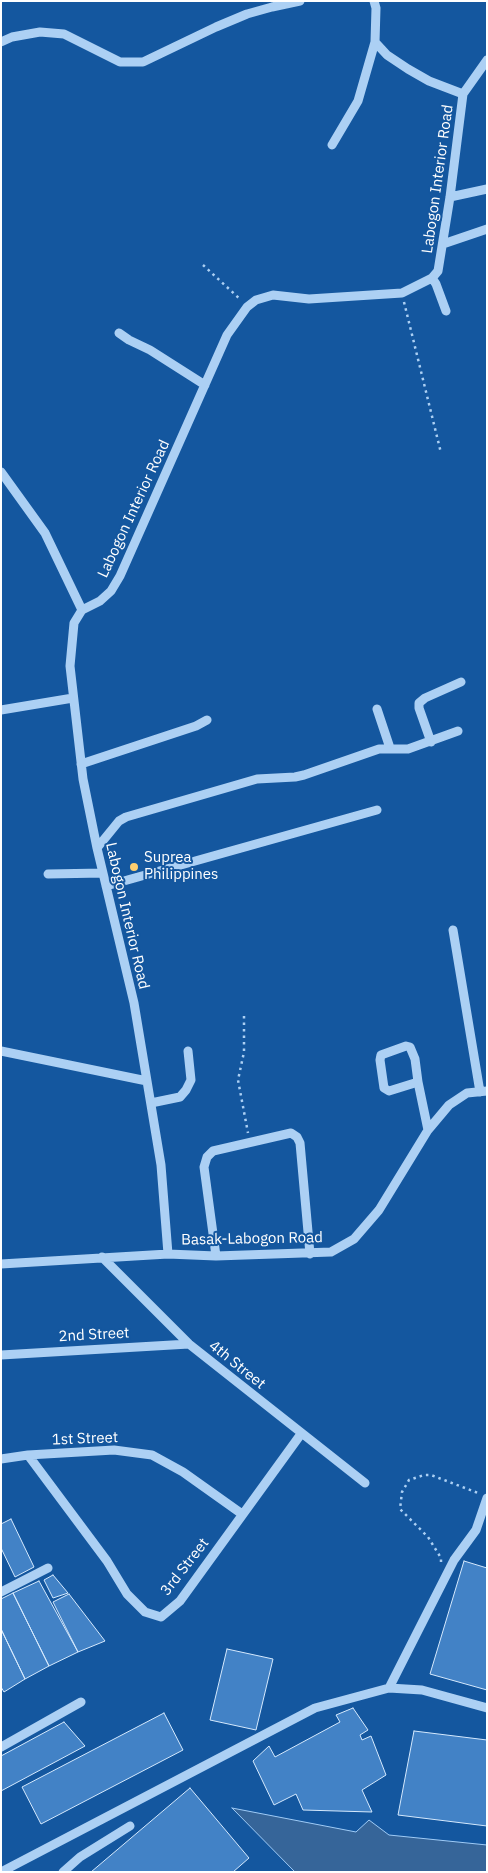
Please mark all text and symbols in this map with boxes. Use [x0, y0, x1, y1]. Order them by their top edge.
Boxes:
street label: Labogon Interior Road [419, 103, 457, 255]
street label: Labogon Interior Road [94, 437, 174, 581]
street label: Labogon Interior Road [101, 841, 153, 991]
place label: Suprea Philippines [144, 849, 218, 884]
marker: Suprea Philippines [128, 861, 140, 873]
street label: Basak-Labogon Road [181, 1229, 323, 1249]
street label: 2nd Street [58, 1324, 130, 1346]
street label: 4th Street [205, 1337, 269, 1393]
street label: 1st Street [52, 1429, 118, 1449]
street label: 3rd Street [157, 1535, 213, 1599]

